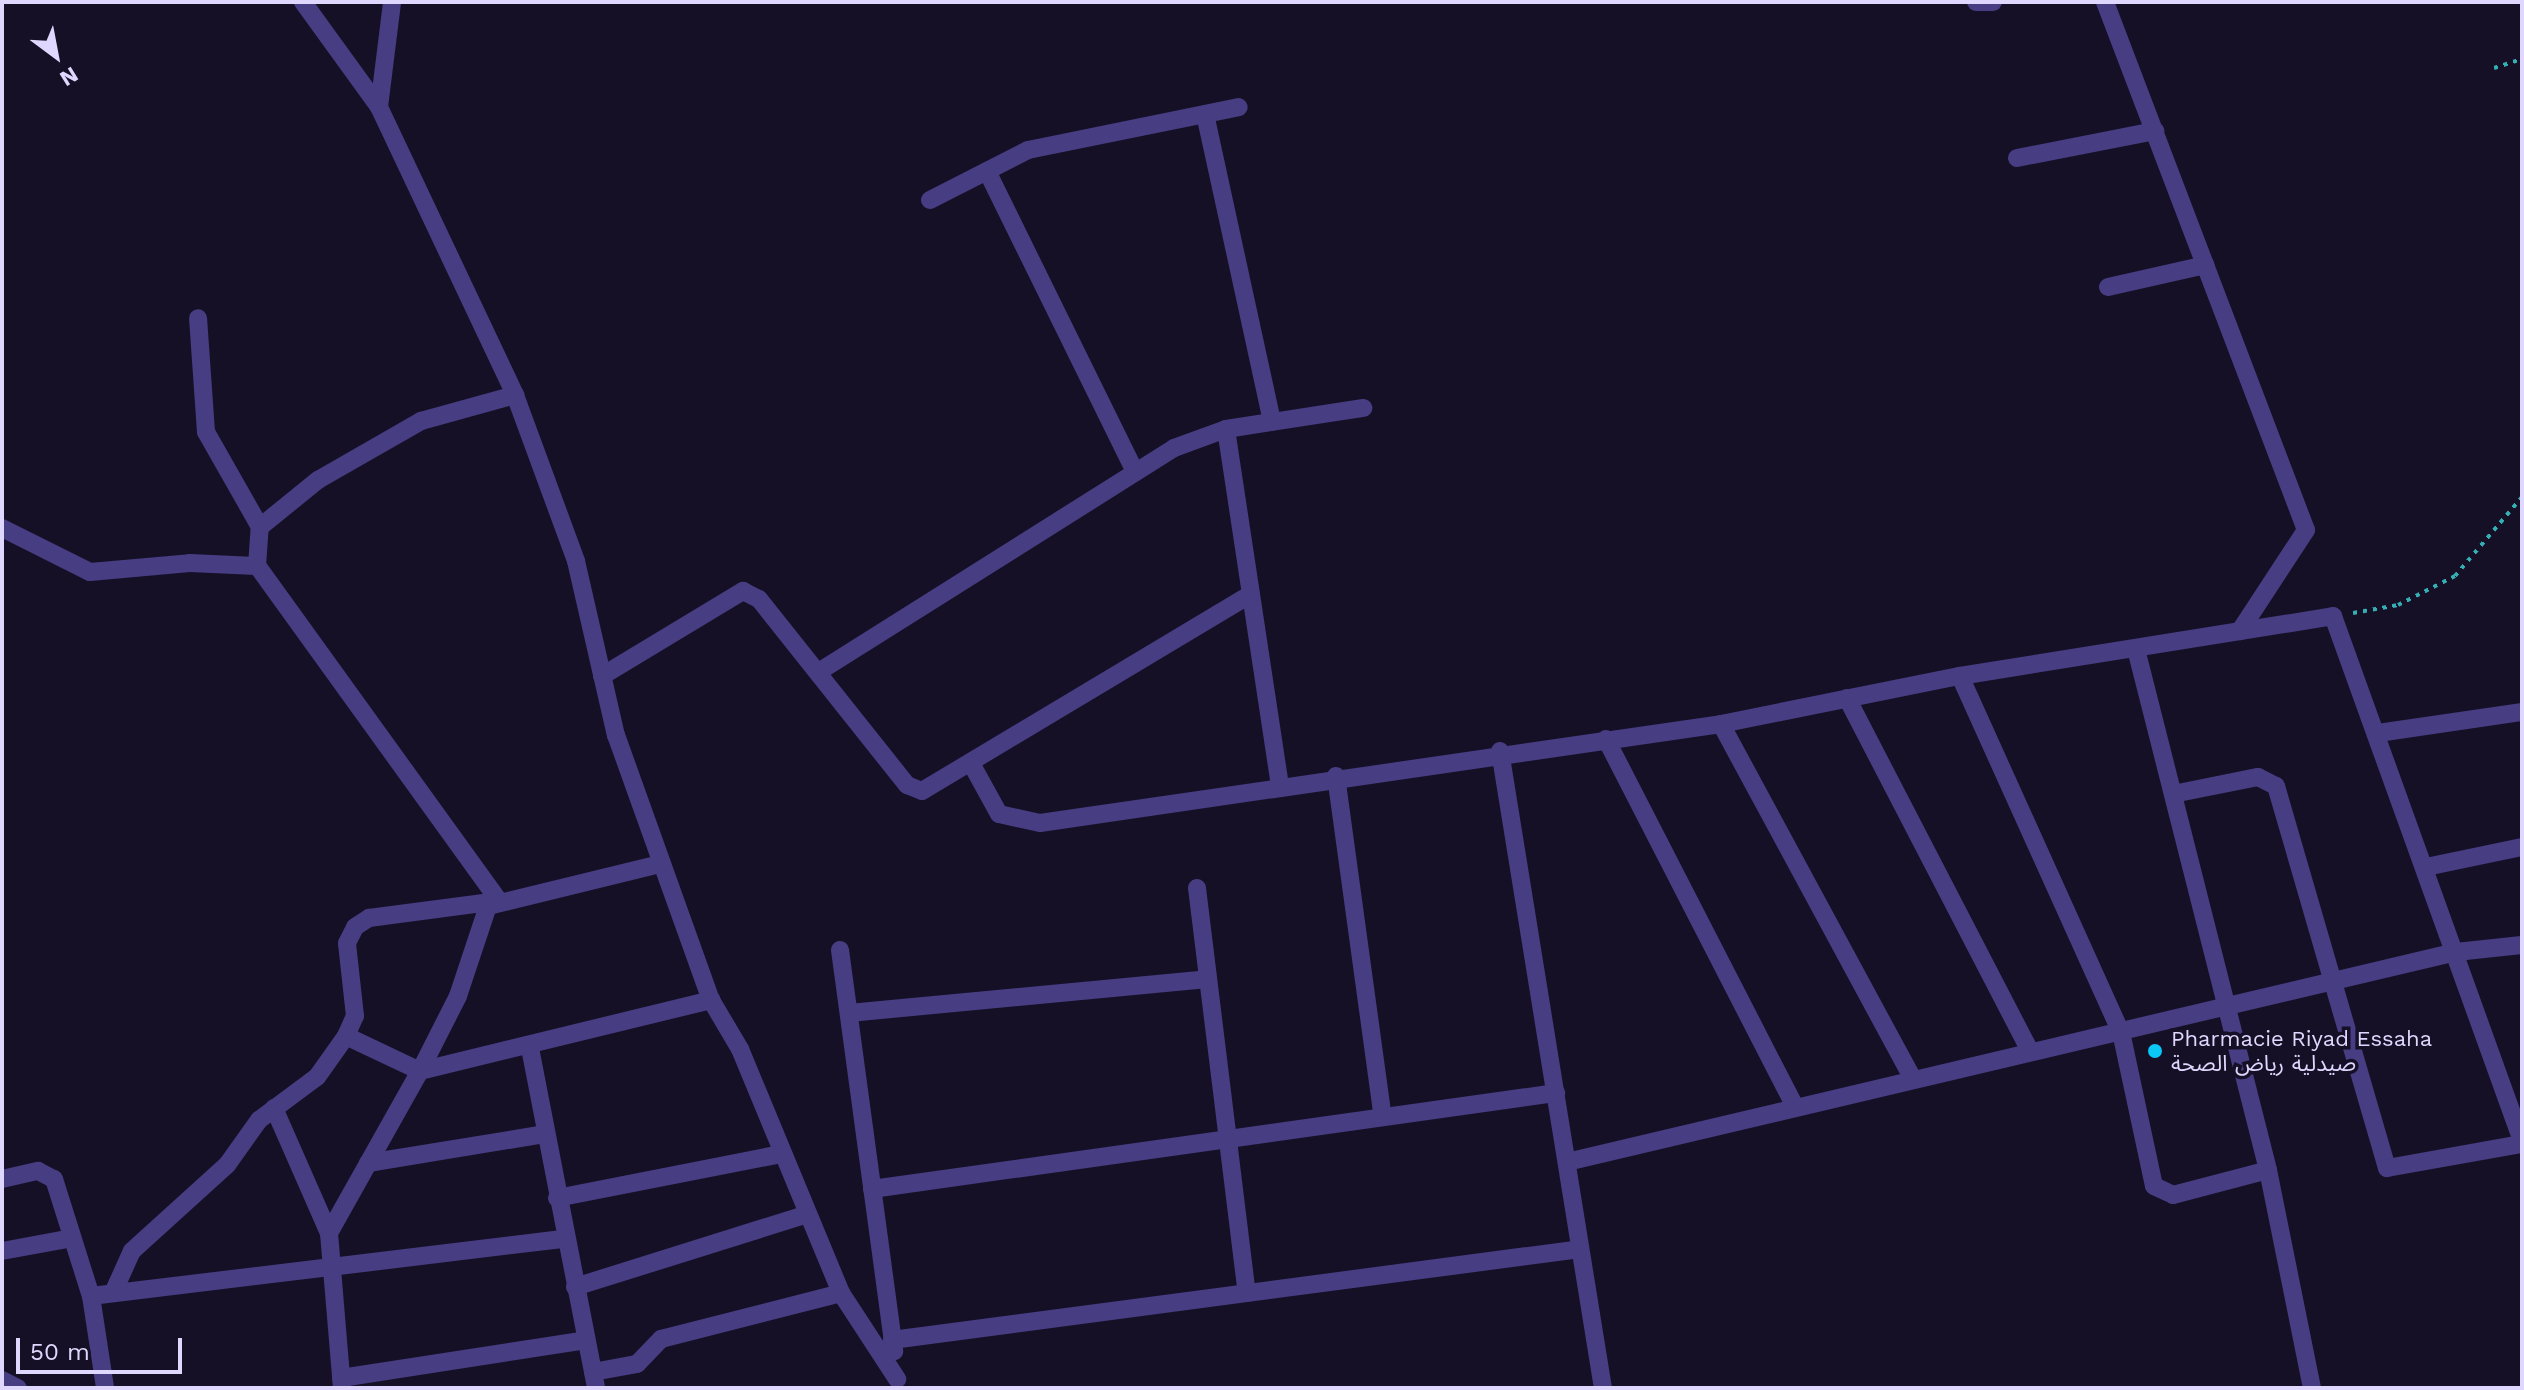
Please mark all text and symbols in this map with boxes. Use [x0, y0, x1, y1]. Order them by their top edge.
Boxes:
north arrow [16, 16, 96, 96]
text: N [55, 62, 83, 92]
place label: Pharmacie Riyad Essaha صيدلية رياض الصحة [2171, 1025, 2432, 1076]
marker: Pharmacie Riyad Essaha صيدلية رياض الصحة [2146, 1042, 2164, 1060]
scale bar [20, 1322, 186, 1372]
text: 50 m [30, 1338, 90, 1366]

